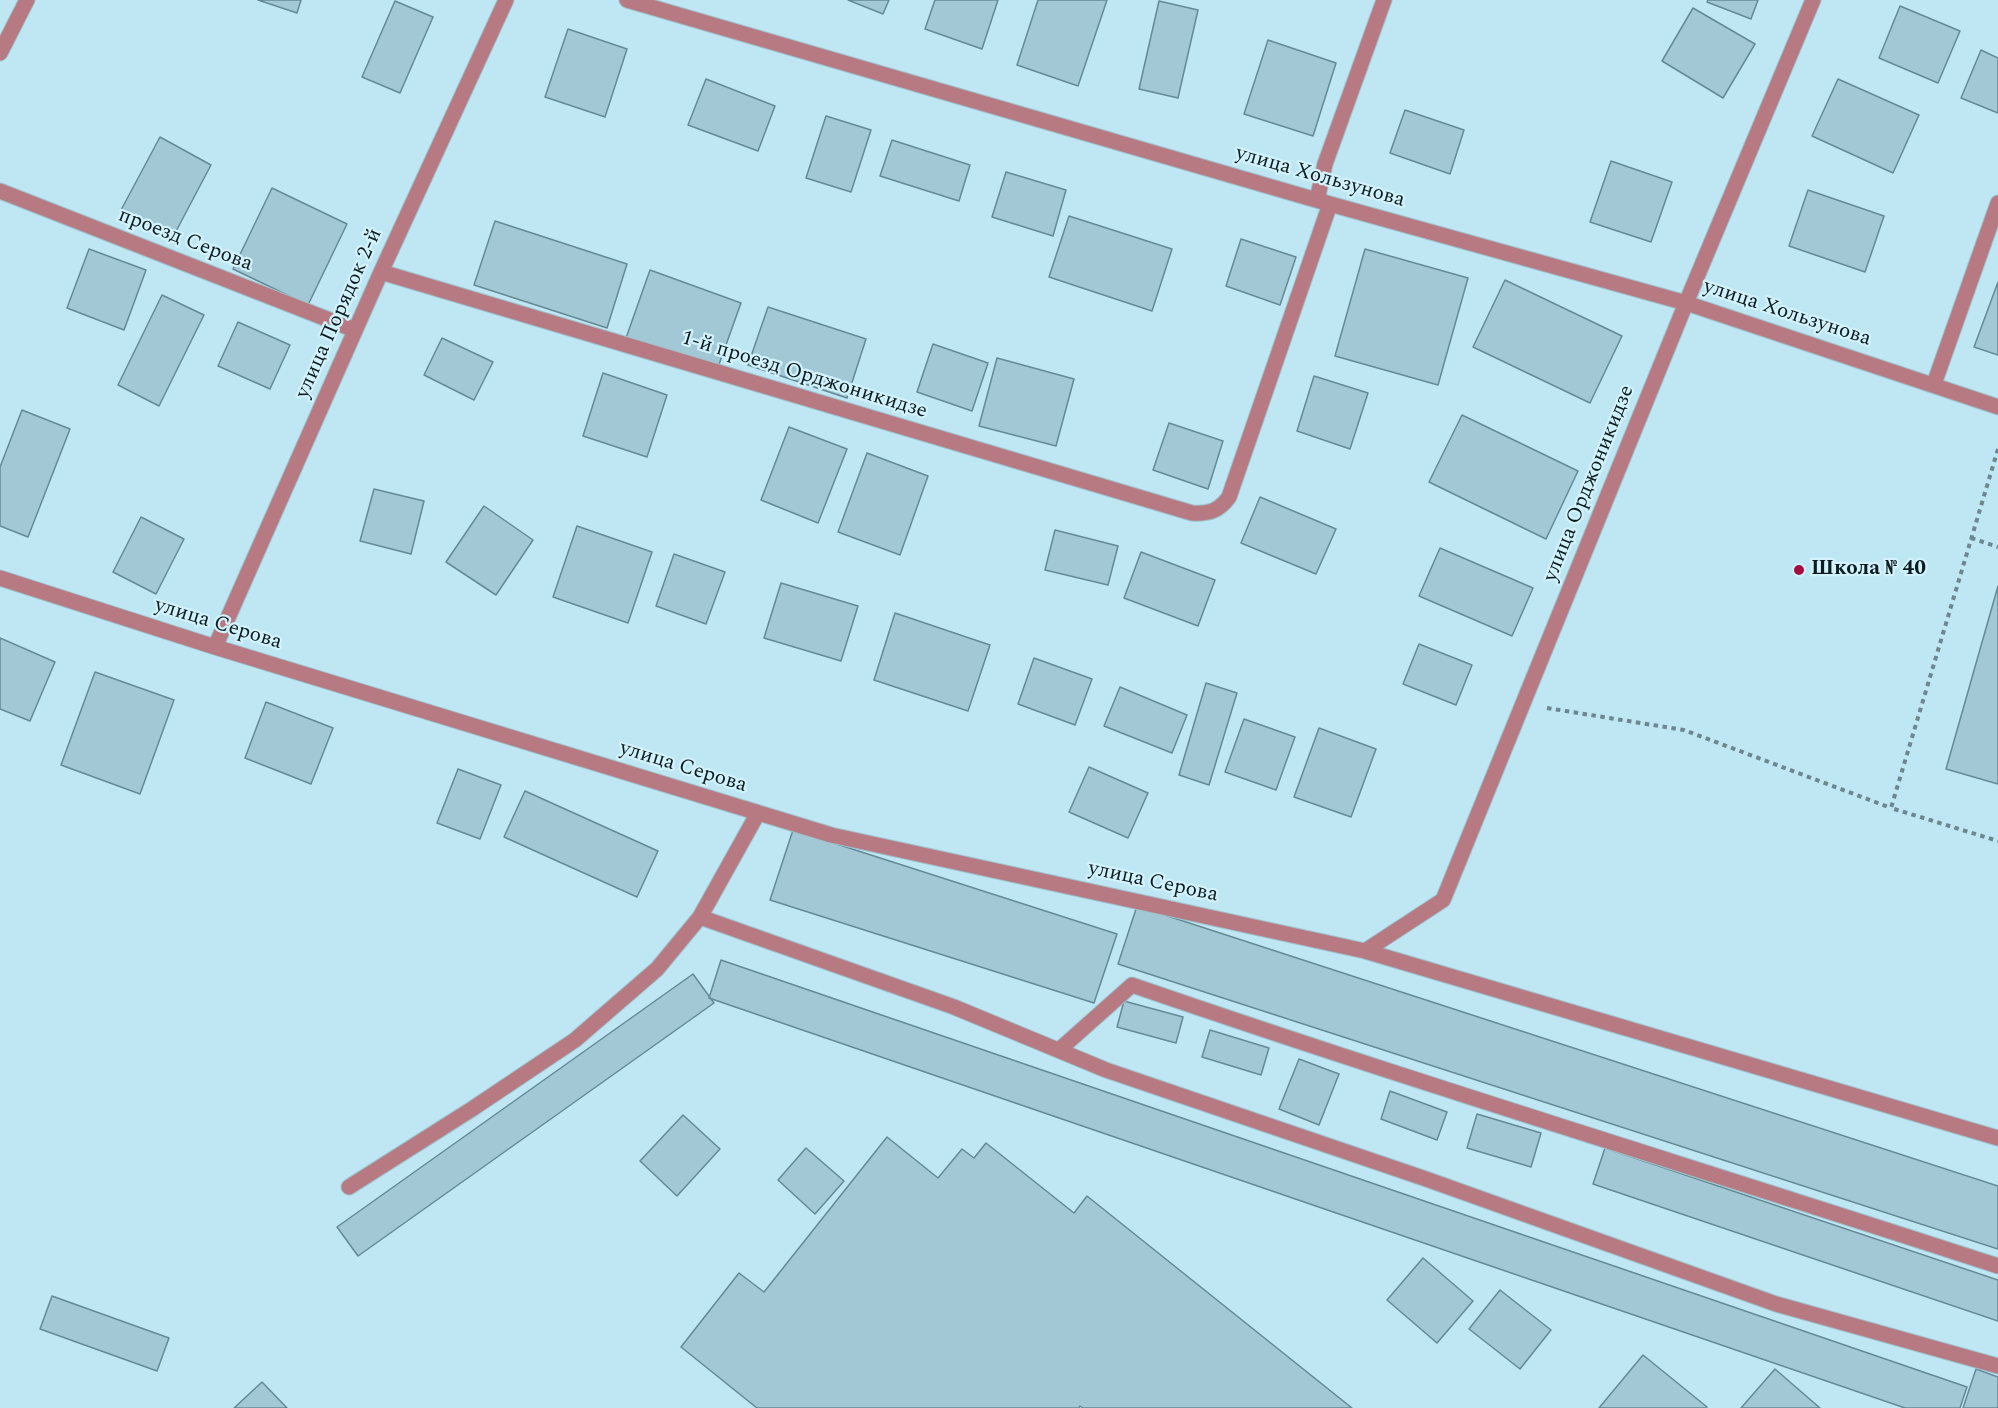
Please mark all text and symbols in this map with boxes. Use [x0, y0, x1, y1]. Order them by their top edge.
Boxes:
street label: улица Хользунова [1232, 142, 1408, 214]
street label: проезд Серова [114, 204, 256, 278]
street label: улица Порядок 2-й [291, 225, 389, 403]
street label: улица Хользунова [1700, 275, 1874, 353]
street label: 1-й проезд Орджоникидзе [678, 327, 930, 425]
street label: улица Орджоникидзе [1539, 382, 1641, 586]
place label: Школа № 40 [1811, 557, 1926, 583]
marker: Школа № 40 [1792, 563, 1806, 577]
street label: улица Серова [151, 594, 285, 656]
street label: улица Серова [616, 737, 750, 799]
street label: улица Серова [1086, 857, 1220, 909]

